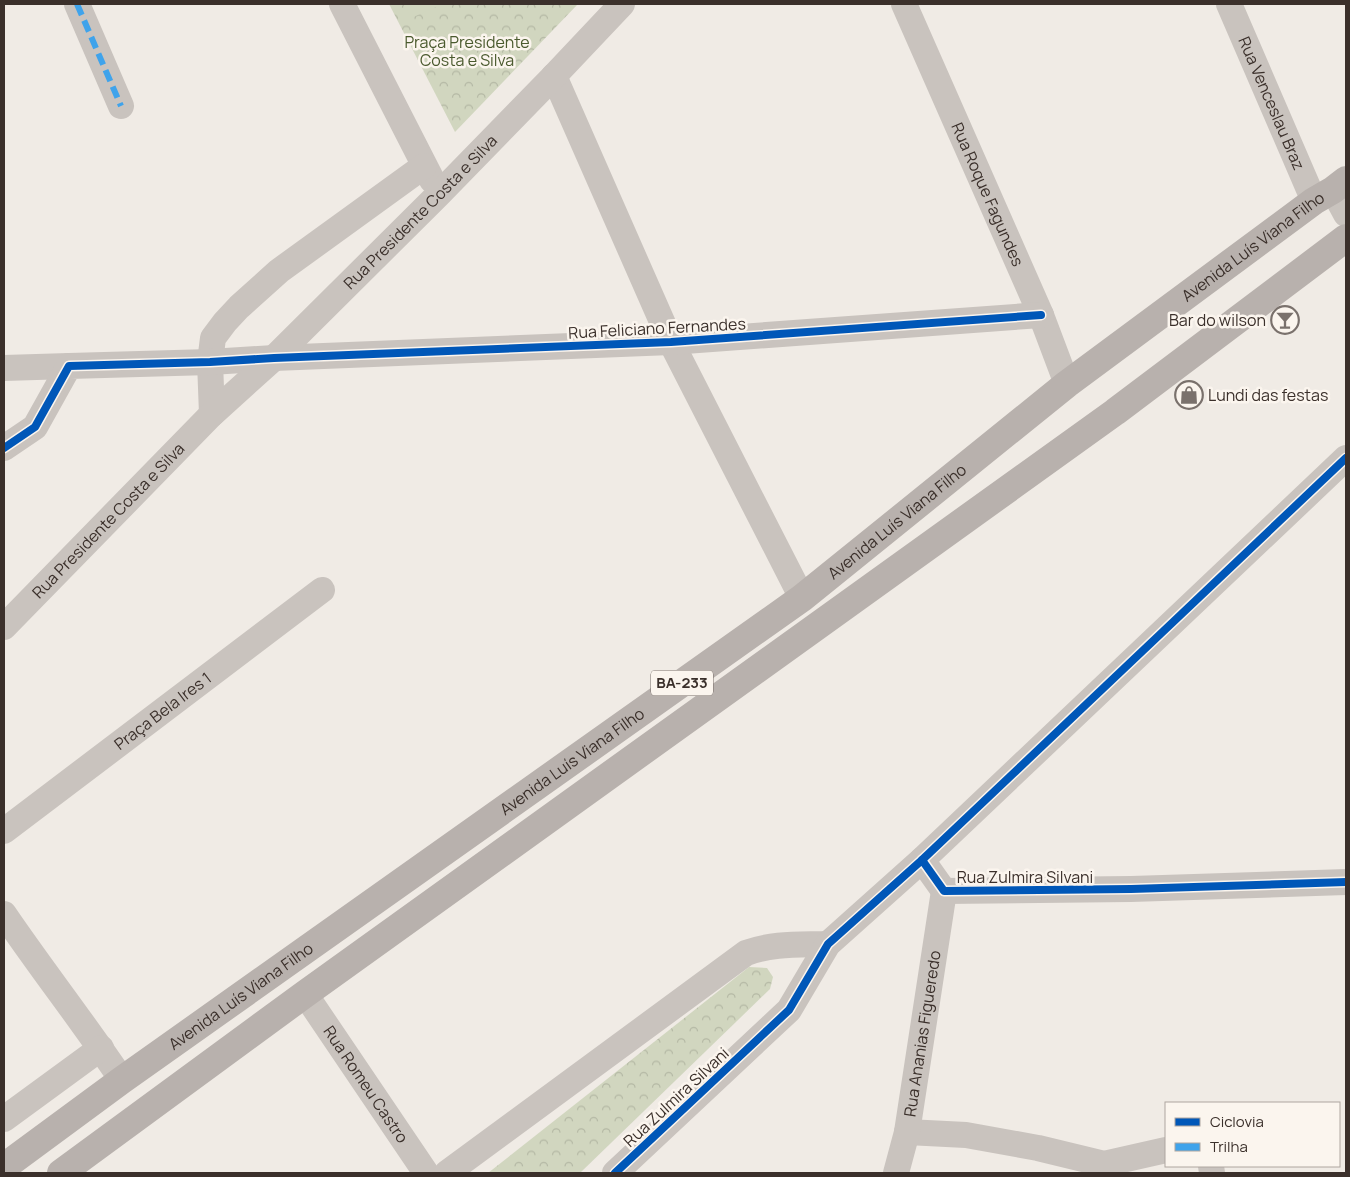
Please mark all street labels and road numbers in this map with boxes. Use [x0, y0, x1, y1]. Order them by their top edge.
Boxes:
street label: Rua Venceslau Braz [1233, 33, 1310, 173]
street label: Rua Roque Fagundes [947, 119, 1029, 270]
street label: Rua Presidente Costa e Silva [339, 130, 502, 294]
street label: Avenida Luís Viana Filho [1177, 186, 1328, 306]
street label: Rua Feliciano Fernandes [568, 312, 746, 344]
street label: Rua Presidente Costa e Silva [27, 438, 189, 603]
street label: Avenida Luís Viana Filho [823, 459, 971, 584]
street label: Praça Bela Ires 1 [110, 667, 216, 755]
road number: BA-233 [651, 670, 713, 696]
street label: Avenida Luís Viana Filho [495, 702, 649, 820]
street label: Rua Zulmira Silvani [957, 866, 1093, 888]
street label: Avenida Luís Viana Filho [164, 937, 317, 1055]
street label: Rua Ananias Figueredo [898, 949, 946, 1118]
street label: Rua Romeu Castro [319, 1021, 414, 1147]
street label: Rua Zulmira Silvani [619, 1042, 733, 1152]

